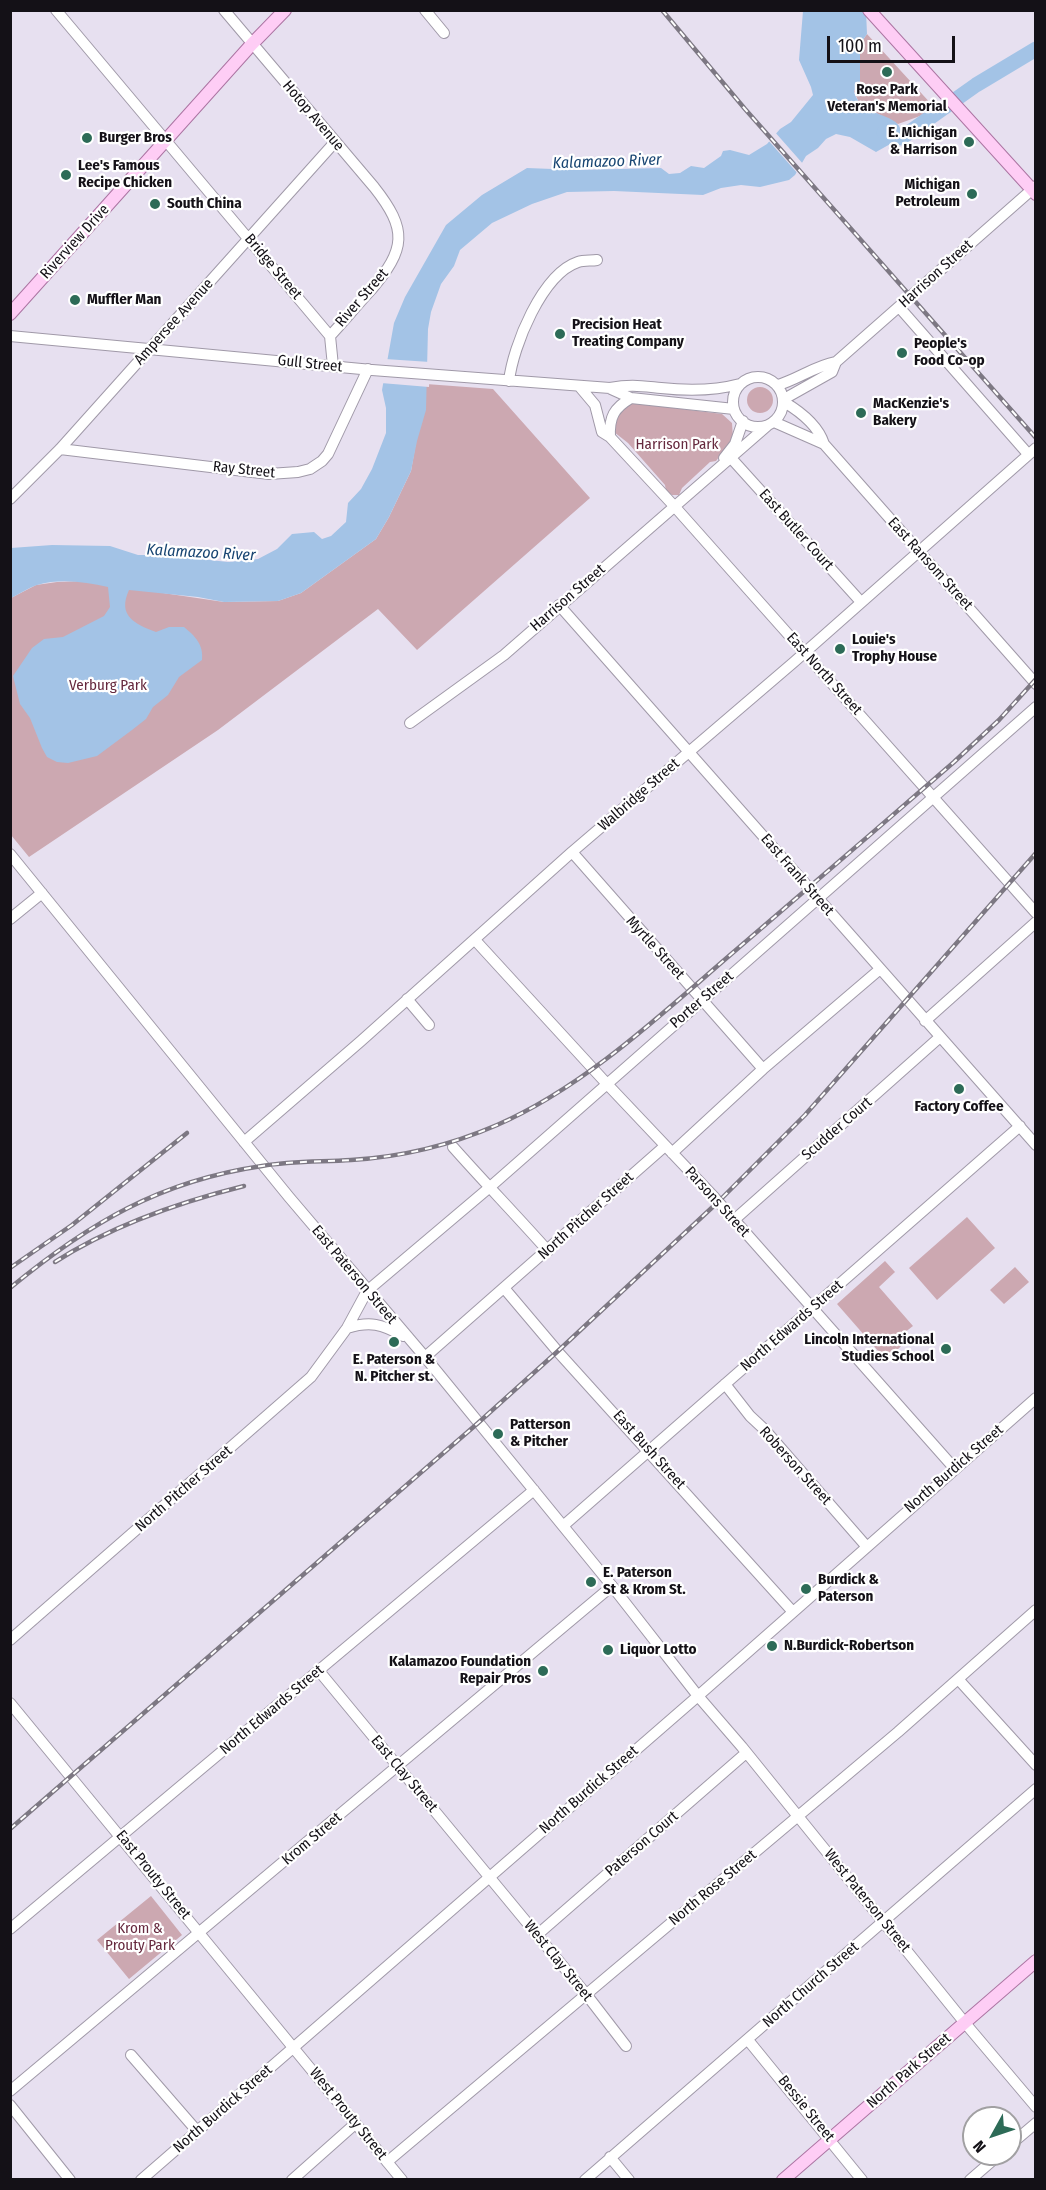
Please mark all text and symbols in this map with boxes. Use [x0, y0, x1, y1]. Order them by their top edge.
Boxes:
scale bar [830, 24, 958, 62]
text: 100 m [838, 35, 882, 57]
marker: Rose Park Veteran's Memorial [880, 65, 894, 79]
street label: Hotop Avenue [278, 77, 348, 155]
place label: Rose Park Veteran's Memorial [827, 81, 947, 116]
place label: E. Michigan & Harrison [888, 124, 957, 159]
place label: Burger Bros [99, 129, 172, 147]
marker: Burger Bros [80, 131, 94, 145]
marker: E. Michigan & Harrison [962, 135, 976, 149]
water label: Kalamazoo River [552, 151, 662, 173]
place label: Lee's Famous Recipe Chicken [78, 157, 172, 192]
marker: Lee's Famous Recipe Chicken [59, 168, 73, 182]
place label: Michigan Petroleum [895, 176, 960, 211]
marker: Michigan Petroleum [965, 187, 979, 201]
place label: South China [167, 195, 242, 213]
marker: South China [148, 197, 162, 211]
street label: Riverview Drive [37, 201, 113, 283]
street label: Bridge Street [240, 231, 306, 303]
street label: Harrison Street [895, 236, 977, 312]
street label: River Street [332, 265, 392, 331]
street label: Ampersee Avenue [131, 275, 217, 369]
place label: Muffler Man [87, 291, 161, 309]
marker: Muffler Man [68, 293, 82, 307]
place label: Precision Heat Treating Company [572, 316, 684, 351]
marker: Precision Heat Treating Company [553, 327, 567, 341]
place label: People's Food Co-op [914, 335, 985, 370]
marker: People's Food Co-op [895, 346, 909, 360]
street label: Gull Street [277, 352, 343, 376]
place label: MacKenzie's Bakery [873, 395, 949, 430]
marker: MacKenzie's Bakery [854, 406, 868, 420]
park label: Harrison Park [635, 436, 719, 454]
street label: Ray Street [212, 458, 276, 482]
street label: East Butler Court [755, 486, 837, 574]
street label: East Ransom Street [884, 514, 976, 614]
water label: Kalamazoo River [146, 541, 256, 565]
street label: Harrison Street [527, 561, 609, 635]
street label: East North Street [782, 629, 866, 719]
place label: Louie's Trophy House [852, 631, 937, 666]
marker: Louie's Trophy House [833, 642, 847, 656]
park label: Verburg Park [69, 677, 147, 695]
street label: Walbridge Street [595, 755, 683, 835]
street label: East Frank Street [757, 830, 837, 920]
street label: Myrtle Street [622, 913, 688, 983]
street label: Porter Street [667, 968, 737, 1032]
marker: Factory Coffee [952, 1082, 966, 1096]
street label: Scudder Court [798, 1094, 876, 1164]
place label: Factory Coffee [915, 1098, 1003, 1116]
street label: Parsons Street [681, 1163, 753, 1241]
street label: North Pitcher Street [535, 1168, 637, 1264]
street label: East Paterson Street [308, 1222, 400, 1328]
street label: North Edwards Street [737, 1277, 847, 1375]
place label: Lincoln International Studies School [804, 1331, 934, 1366]
marker: E. Paterson & N. Pitcher st. [387, 1335, 401, 1349]
marker: Lincoln International Studies School [939, 1342, 953, 1356]
place label: E. Paterson & N. Pitcher st. [353, 1351, 435, 1386]
street label: East Bush Street [609, 1407, 689, 1493]
place label: Patterson & Pitcher [510, 1416, 571, 1451]
street label: North Burdick Street [901, 1421, 1007, 1517]
street label: Roberson Street [755, 1423, 835, 1509]
marker: Patterson & Pitcher [491, 1427, 505, 1441]
street label: North Pitcher Street [132, 1442, 236, 1536]
place label: E. Paterson St & Krom St. [603, 1564, 686, 1599]
place label: Burdick & Paterson [818, 1571, 879, 1606]
marker: E. Paterson St & Krom St. [584, 1575, 598, 1589]
marker: Burdick & Paterson [799, 1582, 813, 1596]
place label: N.Burdick-Robertson [784, 1637, 914, 1655]
marker: N.Burdick-Robertson [765, 1639, 779, 1653]
place label: Liquor Lotto [620, 1641, 696, 1659]
marker: Liquor Lotto [601, 1643, 615, 1657]
place label: Kalamazoo Foundation Repair Pros [389, 1653, 531, 1688]
street label: North Edwards Street [216, 1661, 328, 1759]
marker: Kalamazoo Foundation Repair Pros [536, 1664, 550, 1678]
street label: East Clay Street [367, 1732, 441, 1816]
street label: North Burdick Street [536, 1742, 642, 1838]
street label: Paterson Court [602, 1808, 682, 1880]
street label: Krom Street [278, 1809, 346, 1869]
street label: East Prouty Street [112, 1827, 194, 1923]
street label: North Rose Street [666, 1846, 760, 1930]
street label: West Paterson Street [820, 1846, 914, 1956]
street label: West Clay Street [520, 1917, 596, 2005]
park label: Krom & Prouty Park [105, 1920, 175, 1955]
street label: North Church Street [759, 1938, 863, 2032]
street label: North Park Street [863, 2030, 955, 2112]
street label: North Burdick Street [170, 2061, 276, 2157]
street label: West Prouty Street [305, 2064, 391, 2164]
street label: Bessie Street [774, 2072, 838, 2146]
north arrow [962, 2106, 1022, 2166]
text: N [969, 2137, 990, 2156]

